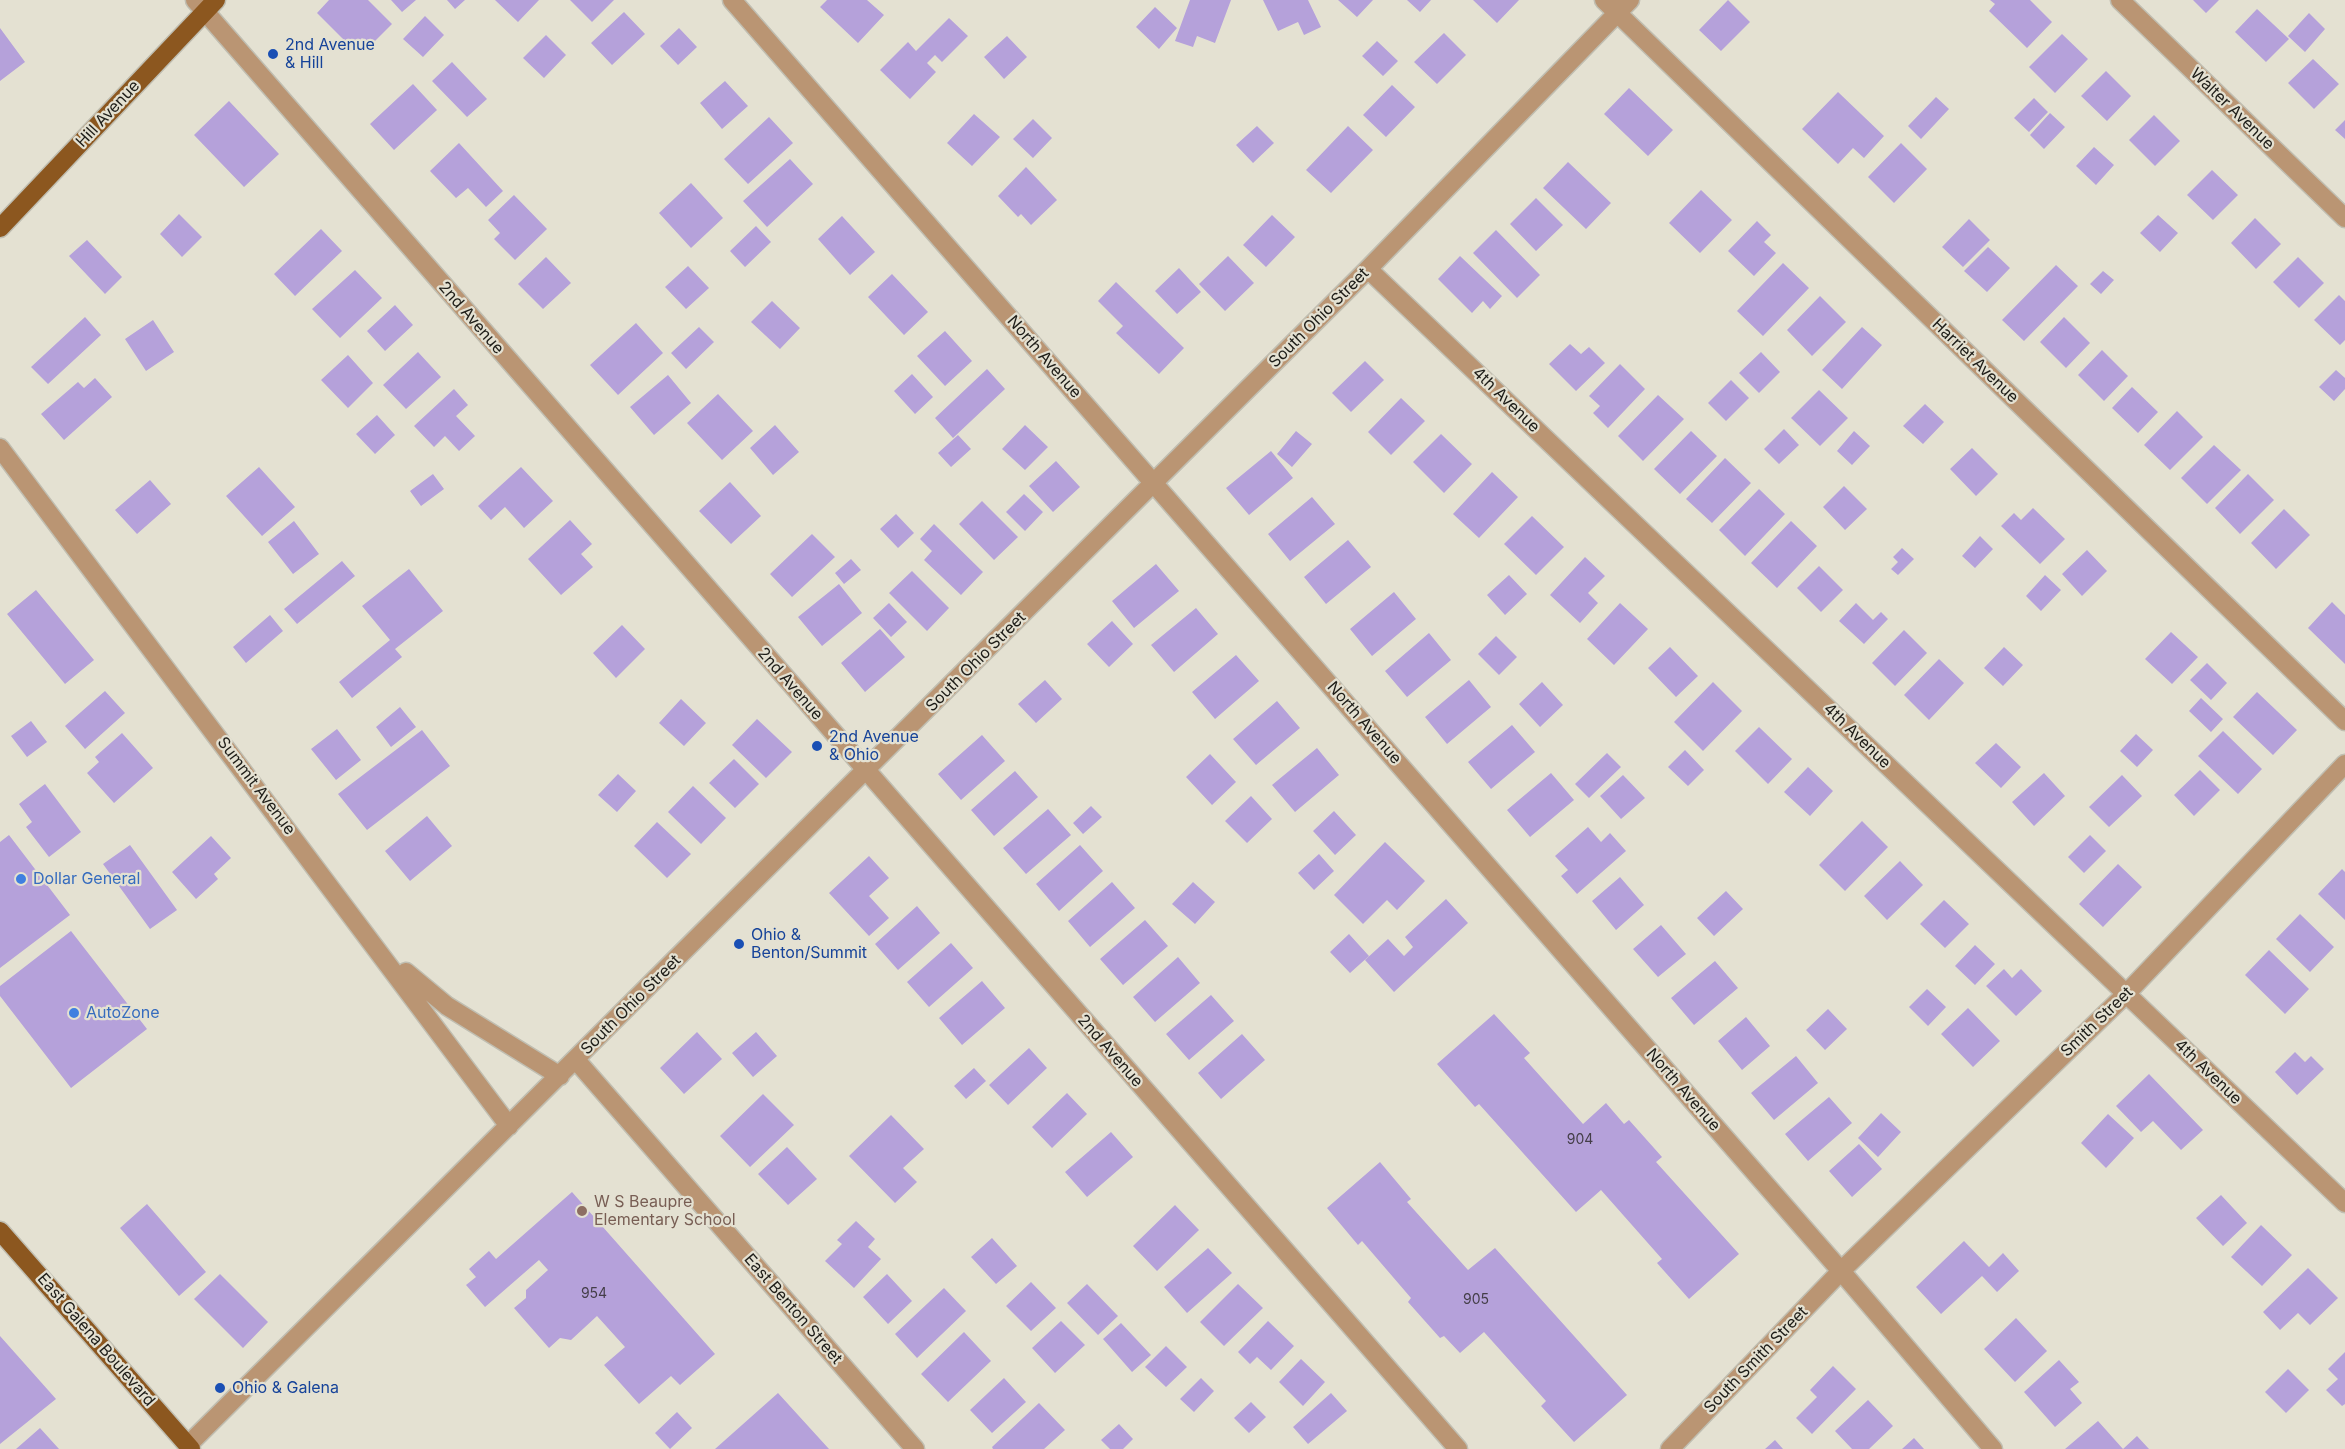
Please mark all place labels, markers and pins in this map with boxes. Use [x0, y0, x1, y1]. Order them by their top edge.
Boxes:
place label: 2nd Avenue & Hill [285, 35, 375, 73]
marker: 2nd Avenue & Hill [266, 47, 280, 61]
place label: 2nd Avenue & Ohio [829, 727, 919, 765]
marker: 2nd Avenue & Ohio [810, 739, 824, 753]
place label: Dollar General [33, 869, 140, 889]
marker: Dollar General [14, 872, 28, 886]
place label: Ohio & Benton/Summit [751, 925, 867, 963]
marker: Ohio & Benton/Summit [732, 937, 746, 951]
place label: AutoZone [86, 1003, 160, 1023]
marker: AutoZone [67, 1006, 81, 1020]
place label: W S Beaupre Elementary School [594, 1192, 736, 1230]
marker: W S Beaupre Elementary School [575, 1204, 589, 1218]
place label: Ohio & Galena [232, 1378, 339, 1398]
marker: Ohio & Galena [213, 1381, 227, 1395]

